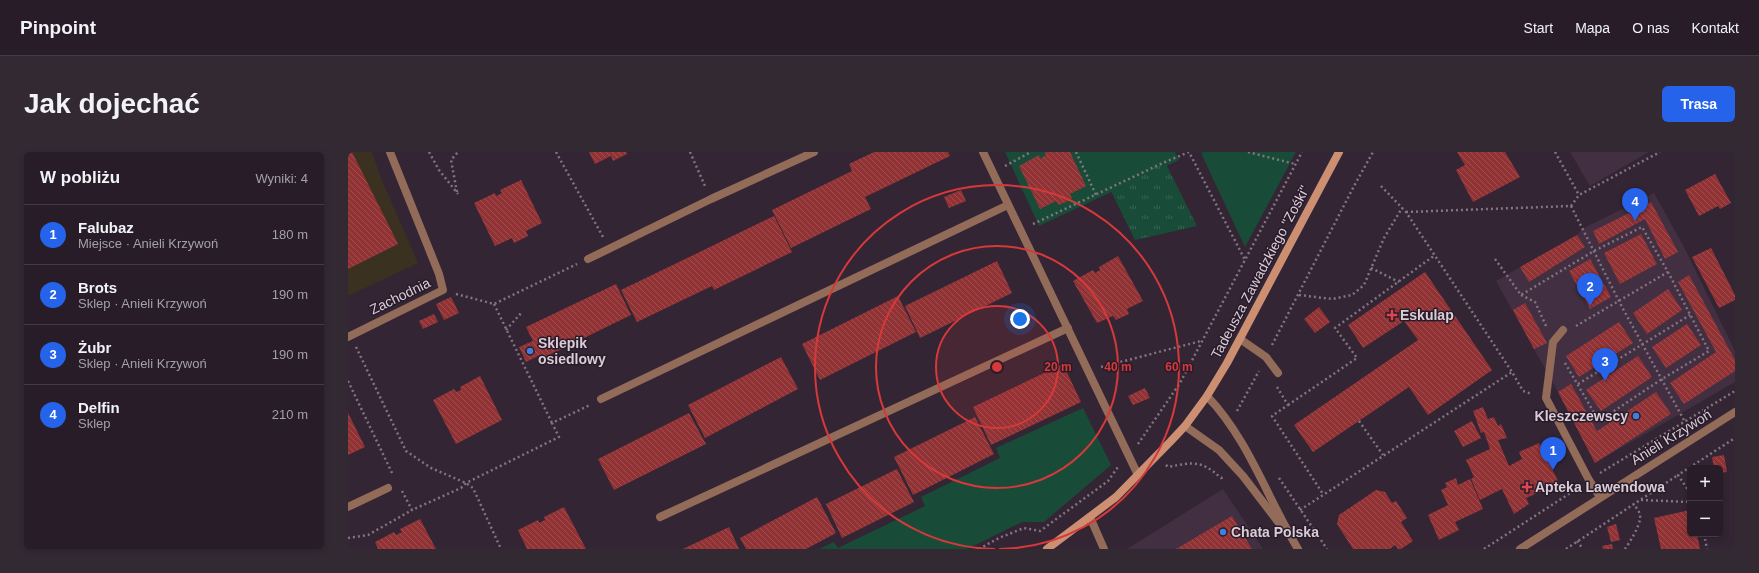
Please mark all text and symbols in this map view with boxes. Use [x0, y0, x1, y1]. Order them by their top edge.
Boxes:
text: Pinpoint [20, 17, 96, 38]
text: Start [1524, 20, 1553, 36]
text: Mapa [1575, 20, 1610, 36]
text: O nas [1632, 20, 1670, 36]
text: Kontakt [1692, 20, 1739, 36]
button: Trasa [1662, 86, 1735, 122]
text: Jak dojechać [24, 88, 200, 119]
text: W pobliżu [40, 168, 120, 187]
text: Wyniki: 4 [255, 171, 308, 186]
street label: Tadeusza Zawadzkiego "Zośki" [1207, 183, 1313, 361]
pin: 4 [1622, 188, 1648, 221]
text: Falubaz [78, 219, 134, 236]
text: 1 [49, 227, 57, 242]
text: 180 m [272, 227, 308, 242]
text: Miejsce · Anieli Krzywoń [78, 236, 218, 251]
pin: 2 [1577, 273, 1603, 306]
street label: Zachodnia [367, 274, 433, 318]
text: Brots [78, 279, 117, 296]
text: 2 [49, 287, 57, 302]
text: 190 m [272, 287, 308, 302]
text: Sklep · Anieli Krzywoń [78, 296, 207, 311]
place label: Eskulap [1400, 307, 1454, 323]
your location [1010, 309, 1030, 329]
marker: Eskulap [1387, 310, 1397, 320]
place label: Sklepik osiedlowy [538, 335, 606, 367]
text: Żubr [78, 339, 111, 356]
marker: Sklepik osiedlowy [525, 346, 535, 356]
text: 3 [49, 347, 57, 362]
text: 190 m [272, 347, 308, 362]
pin: 3 [1592, 348, 1618, 381]
text: Sklep · Anieli Krzywoń [78, 356, 207, 371]
centre of rings [990, 360, 1004, 374]
text: 20 m [1044, 360, 1072, 374]
text: 40 m [1104, 360, 1132, 374]
text: 60 m [1165, 360, 1193, 374]
text: Delfin [78, 399, 120, 416]
street label: Anieli Krzywoń [1628, 406, 1714, 468]
text: 4 [49, 407, 57, 422]
text: 210 m [272, 407, 308, 422]
place label: Kleszczewscy [1535, 408, 1628, 424]
marker: Kleszczewscy [1631, 411, 1641, 421]
text: Sklep [78, 416, 111, 431]
pin: 1 [1540, 437, 1566, 470]
map controls [1687, 465, 1723, 537]
button: + [1687, 465, 1723, 501]
place label: Apteka Lawendowa [1535, 479, 1665, 495]
marker: Apteka Lawendowa [1522, 482, 1532, 492]
button: − [1687, 501, 1723, 537]
place label: Chata Polska [1231, 524, 1319, 540]
marker: Chata Polska [1218, 527, 1228, 537]

